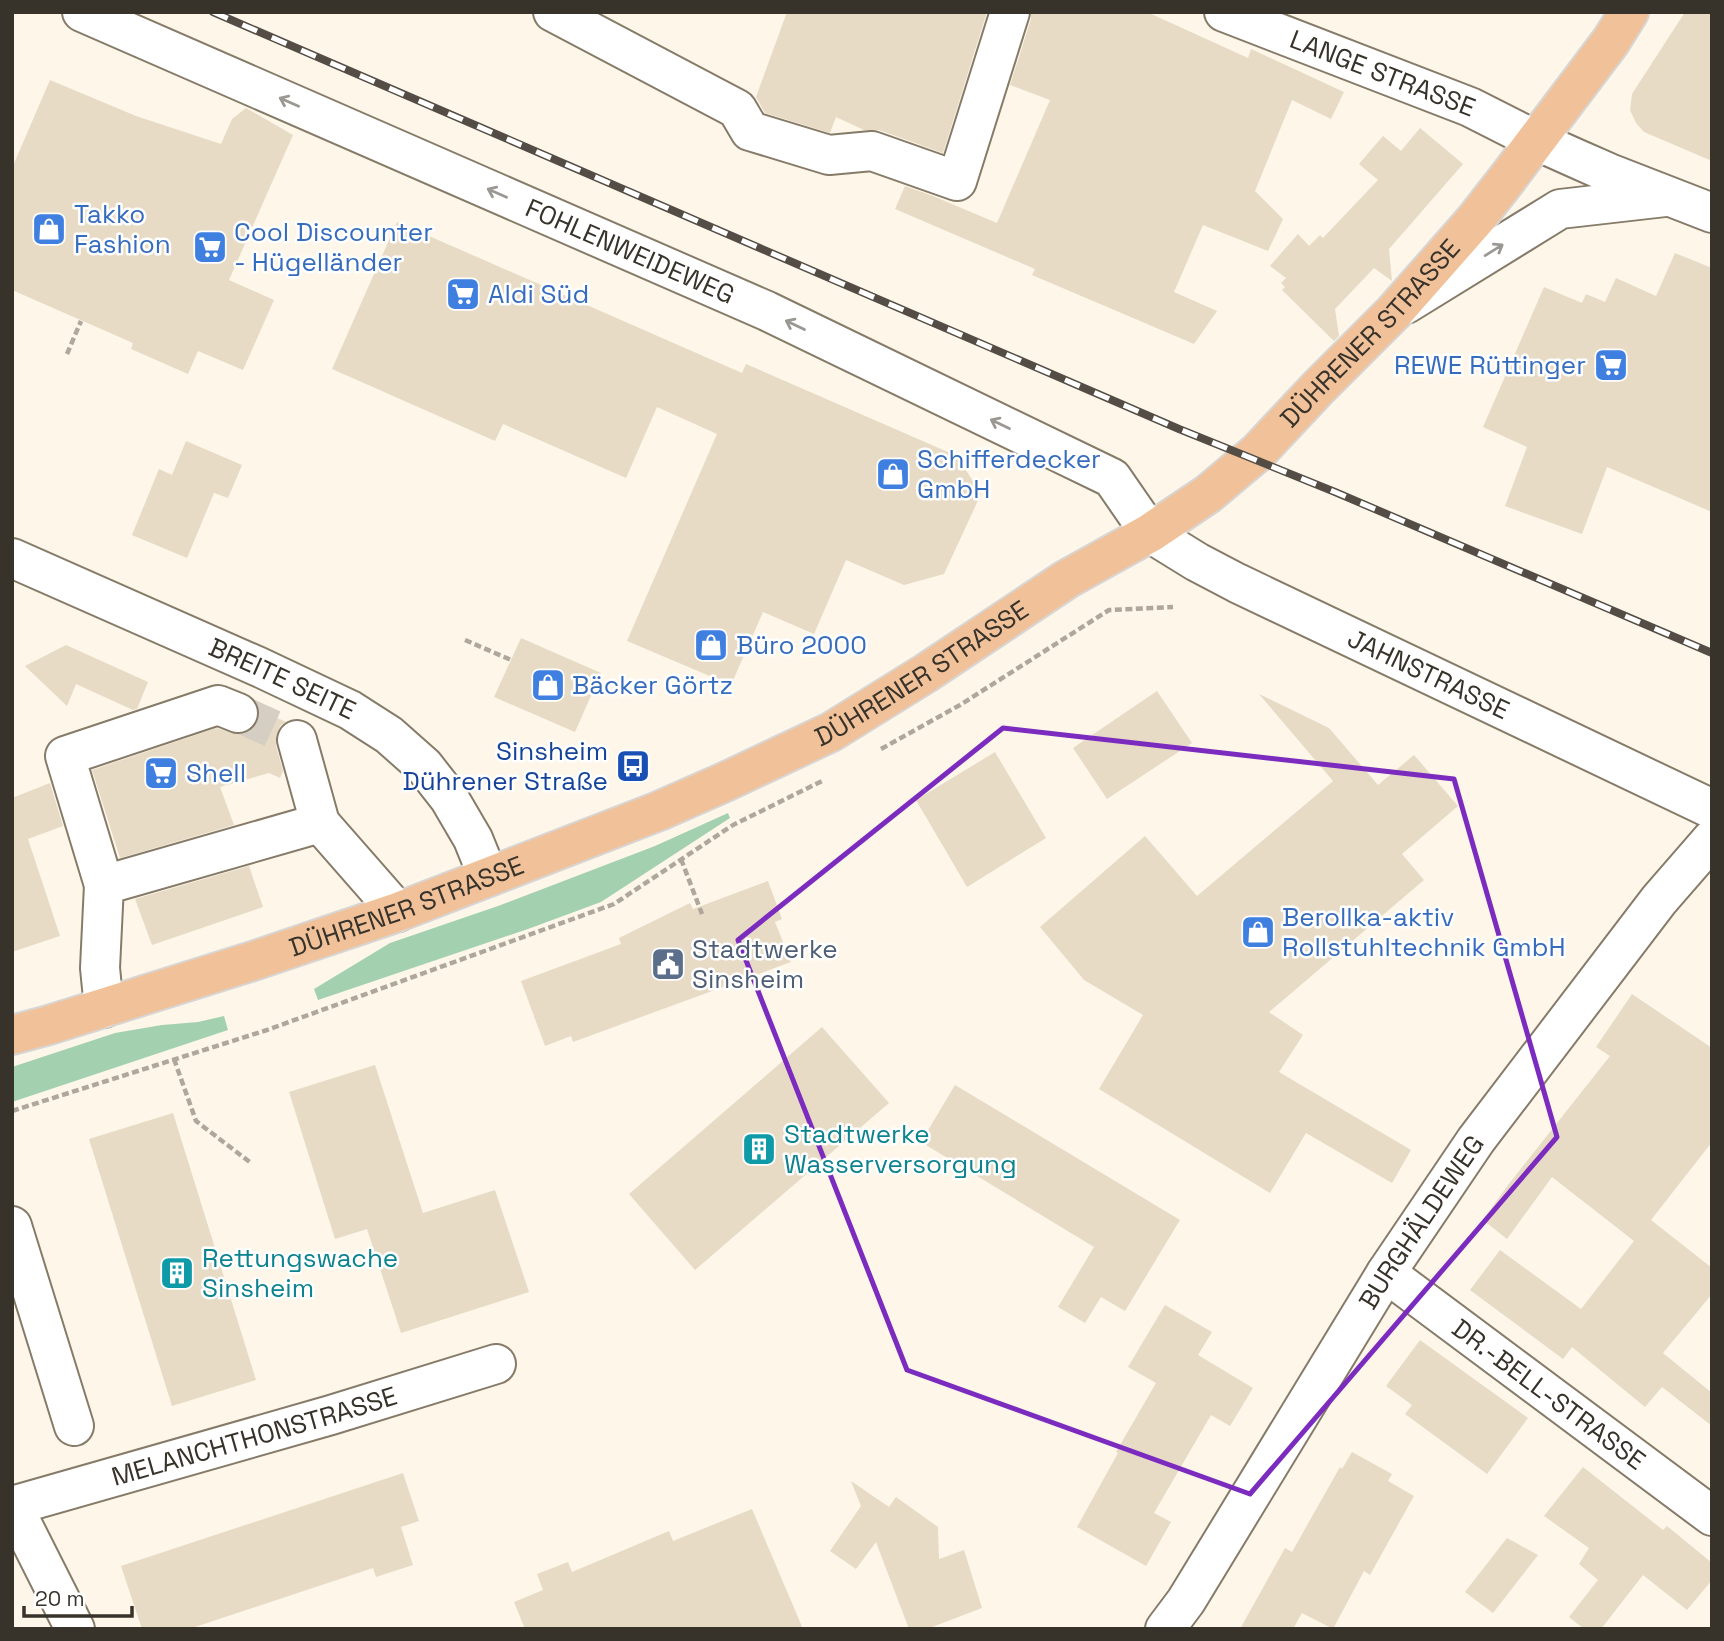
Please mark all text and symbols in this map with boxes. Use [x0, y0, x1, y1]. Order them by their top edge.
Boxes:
street label: LANGE STRASSE [1285, 22, 1480, 124]
one-way arrow [278, 95, 300, 108]
one-way arrow [487, 186, 508, 199]
street label: FOHLENWEIDEWEG [520, 191, 740, 312]
place label: Takko Fashion [74, 197, 171, 261]
shop icon: Takko Fashion [30, 210, 68, 248]
place label: Cool Discounter - Hügelländer [234, 215, 433, 279]
supermarket icon: Cool Discounter - Hügelländer [191, 228, 229, 266]
street label: DÜHRENER STRASSE [1273, 232, 1467, 435]
one-way arrow [1483, 243, 1503, 257]
supermarket icon: Aldi Süd [444, 275, 482, 313]
place label: Aldi Süd [488, 277, 589, 311]
one-way arrow [785, 317, 806, 331]
supermarket icon: REWE Rüttinger [1592, 346, 1630, 384]
place label: REWE Rüttinger [1394, 348, 1586, 382]
one-way arrow [990, 417, 1011, 430]
place label: Schifferdecker GmbH [917, 442, 1101, 506]
shop icon: Schifferdecker GmbH [874, 455, 912, 493]
street label: DÜHRENER STRASSE [809, 593, 1035, 754]
street label: JAHNSTRASSE [1342, 621, 1515, 727]
shop icon: Büro 2000 [692, 626, 730, 664]
place label: Büro 2000 [736, 628, 867, 662]
street label: BREITE SEITE [204, 630, 361, 727]
shop icon: Bäcker Görtz [529, 666, 567, 704]
place label: Bäcker Görtz [572, 668, 733, 702]
place label: Sinsheim Dührener Straße [402, 734, 608, 798]
bus stop icon: Sinsheim Dührener Straße [614, 747, 652, 785]
supermarket icon: Shell [142, 754, 180, 792]
place label: Shell [186, 756, 246, 790]
street label: DÜHRENER STRASSE [285, 848, 529, 965]
place label: Berollka-aktiv Rollstuhltechnik GmbH [1282, 900, 1565, 964]
shop icon: Berollka-aktiv Rollstuhltechnik GmbH [1239, 913, 1277, 951]
place label: Stadtwerke Sinsheim [692, 932, 838, 996]
public building icon: Stadtwerke Sinsheim [649, 945, 687, 983]
place label: Stadtwerke Wasserversorgung [784, 1117, 1017, 1181]
street label: BURGHÄLDEWEG [1351, 1129, 1491, 1315]
building icon: Stadtwerke Wasserversorgung [740, 1130, 778, 1168]
place label: Rettungswache Sinsheim [202, 1241, 398, 1305]
building icon: Rettungswache Sinsheim [158, 1254, 196, 1292]
street label: DR.-BELL-STRASSE [1445, 1311, 1652, 1477]
street label: MELANCHTHONSTRASSE [108, 1379, 401, 1494]
scale bar [24, 1574, 133, 1618]
text: 20 m [35, 1585, 85, 1612]

